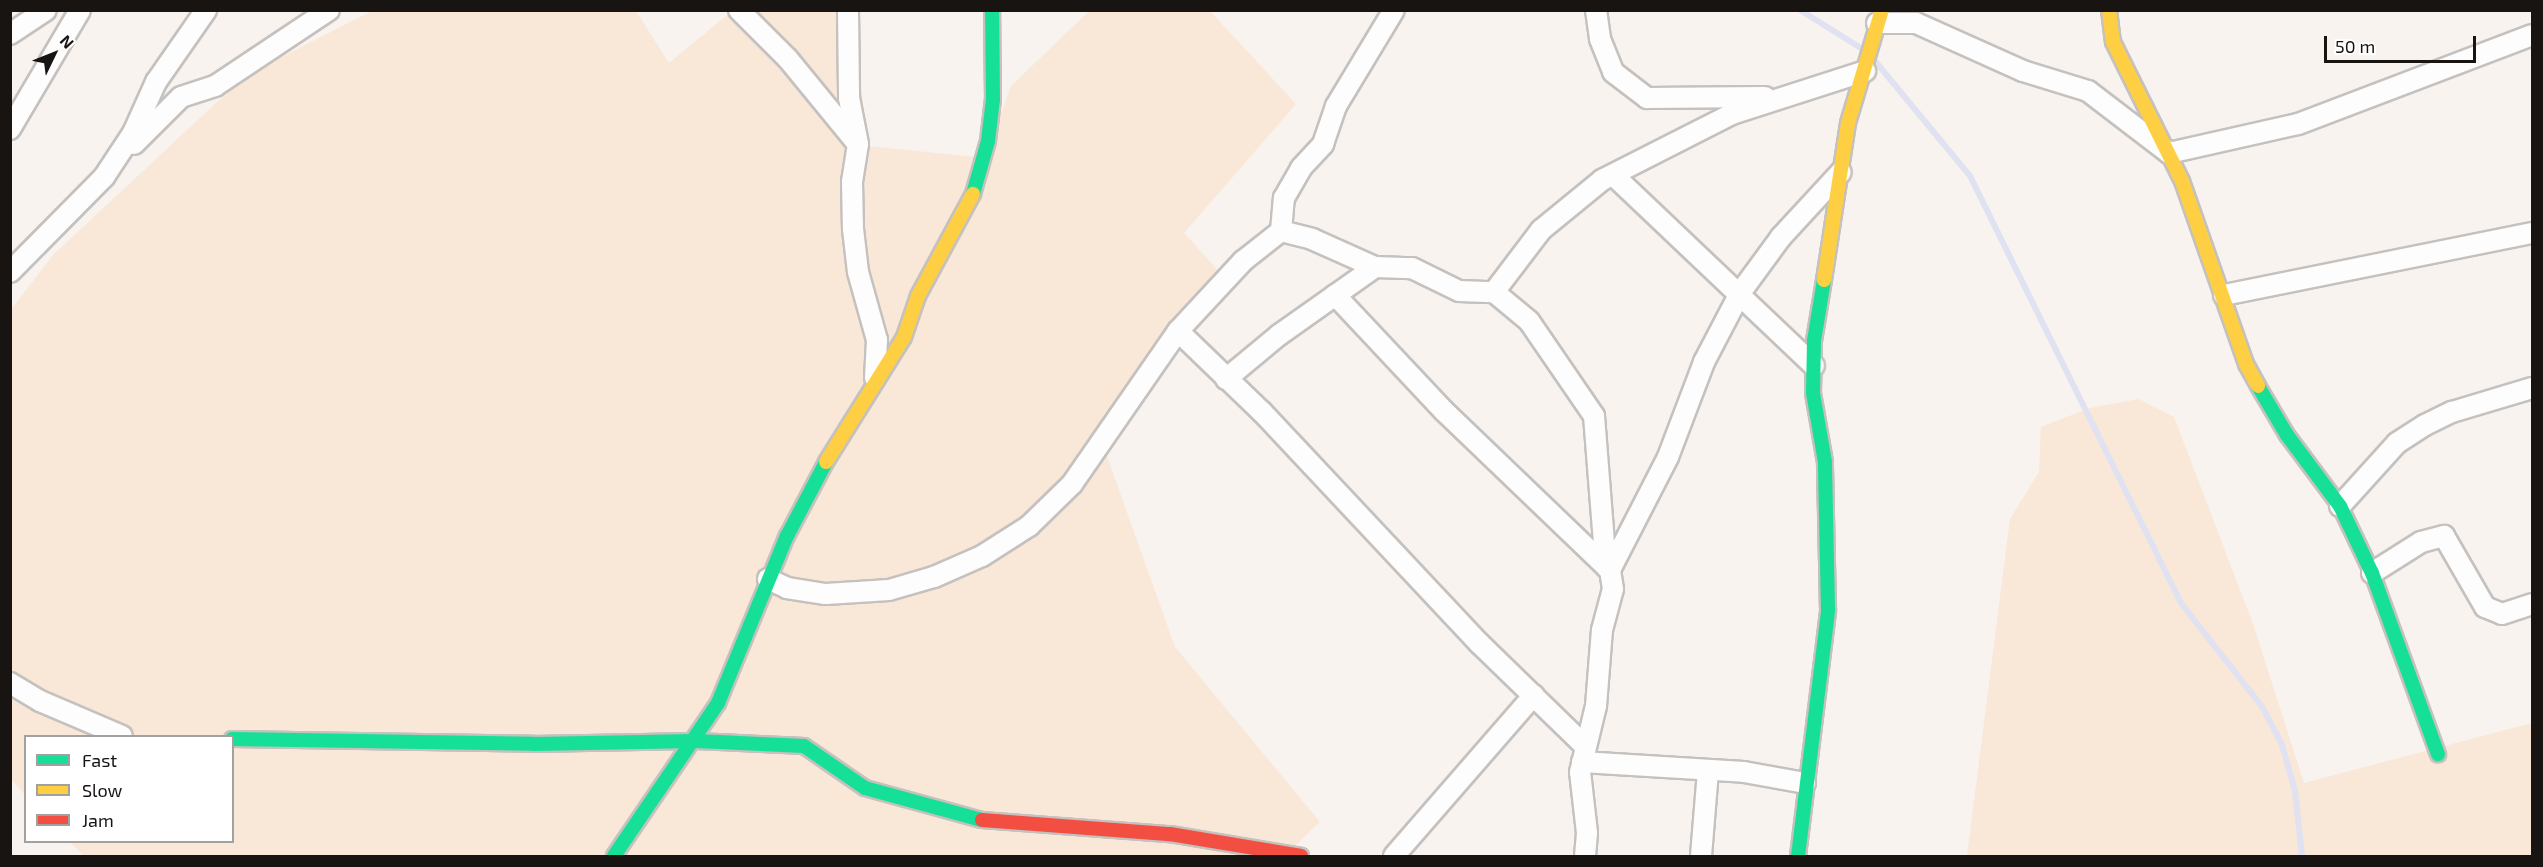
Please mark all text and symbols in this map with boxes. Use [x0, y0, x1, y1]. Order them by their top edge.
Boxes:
north arrow [24, 24, 84, 84]
scale bar [2327, 24, 2478, 62]
text: N [57, 31, 78, 52]
text: 50 m [2335, 35, 2375, 57]
legend [24, 735, 234, 843]
text: Fast [82, 749, 117, 771]
text: Slow [82, 779, 122, 801]
text: Jam [82, 809, 114, 831]

